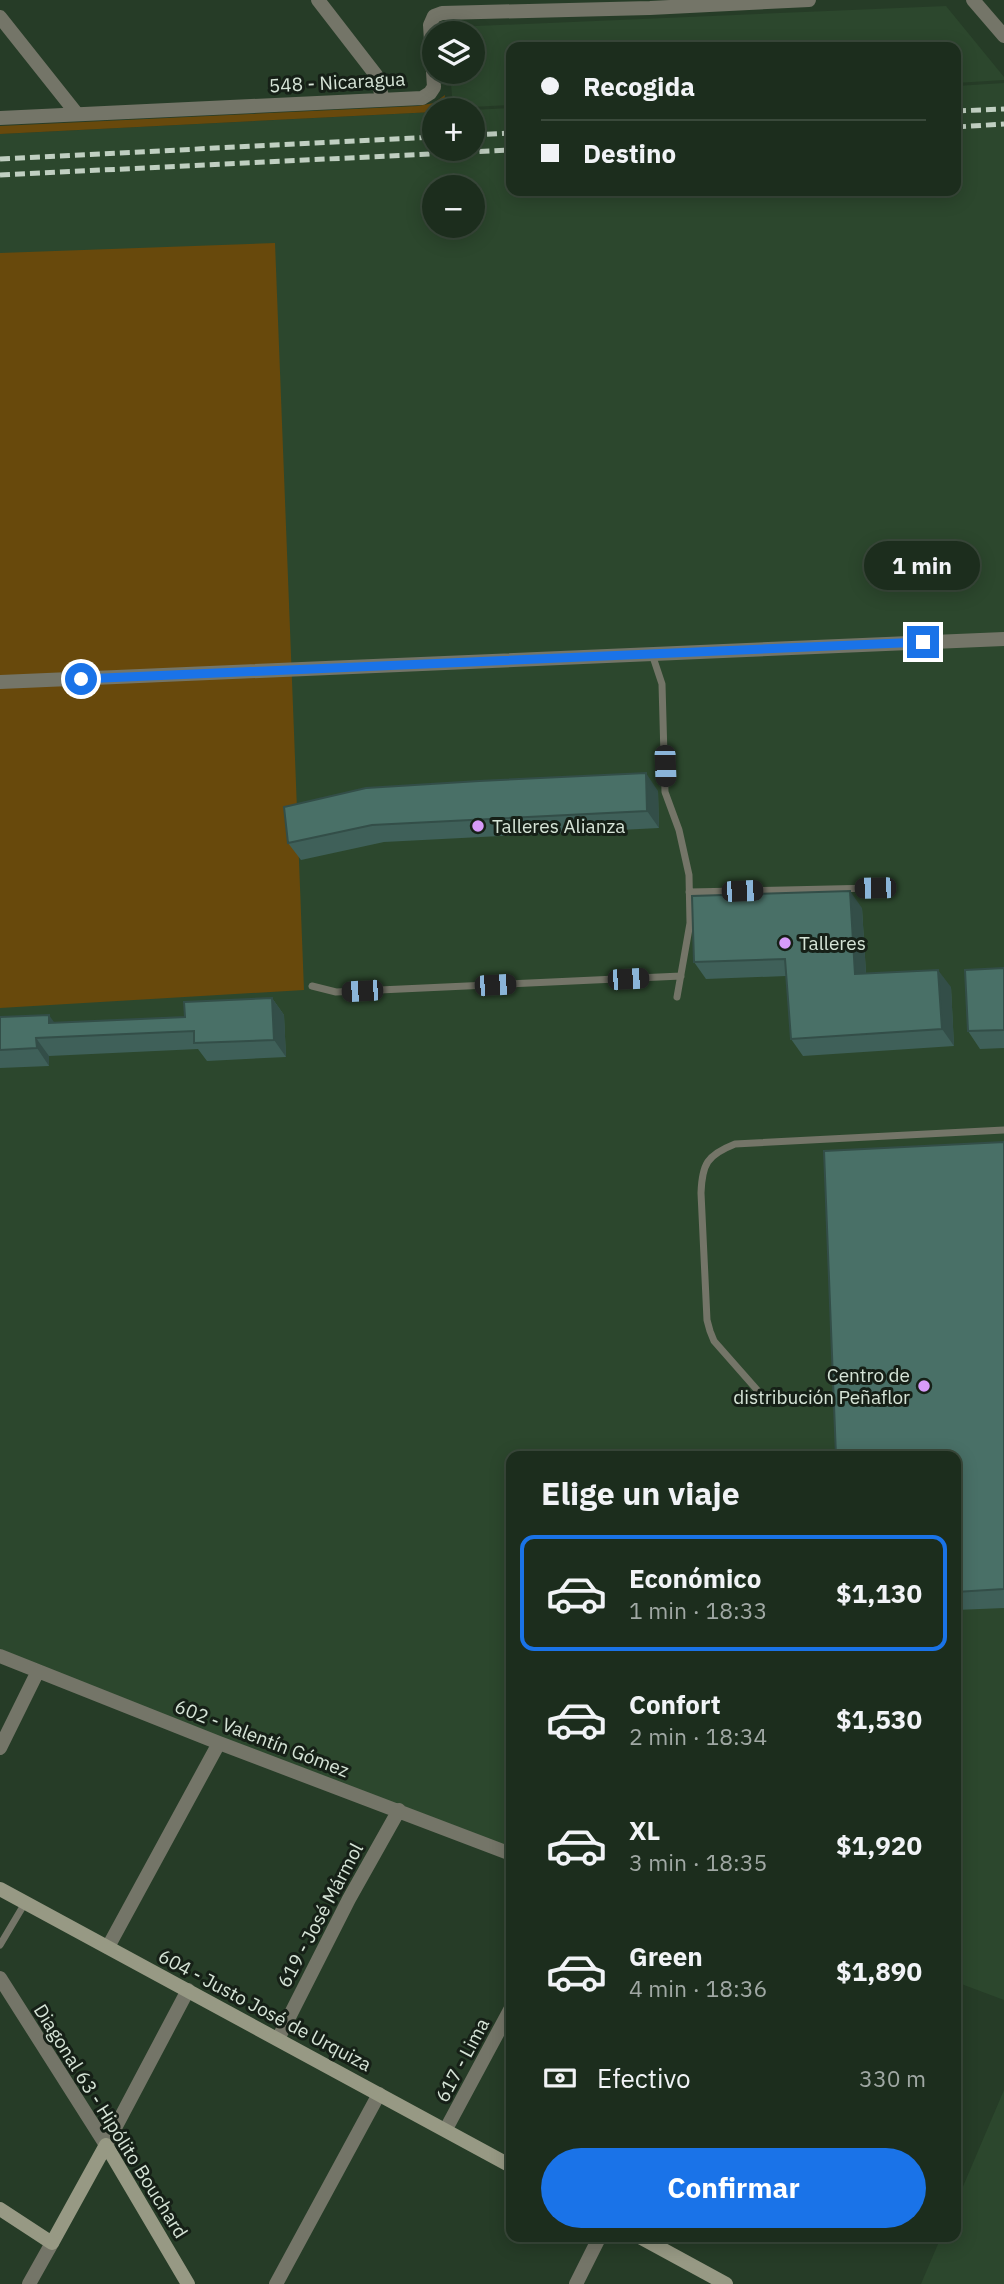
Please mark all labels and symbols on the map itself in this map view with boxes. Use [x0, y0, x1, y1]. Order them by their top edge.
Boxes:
street label: 548 - Nicaragua [268, 66, 406, 98]
callout: 1 min [865, 540, 981, 590]
route end [907, 626, 939, 658]
route start [65, 663, 97, 695]
car [654, 745, 677, 787]
place label: Talleres Alianza [492, 814, 625, 838]
marker: Talleres Alianza [470, 818, 486, 834]
car [854, 877, 897, 899]
car [721, 880, 764, 902]
place label: Talleres [799, 931, 866, 955]
marker: Talleres [777, 935, 793, 951]
car [607, 967, 650, 991]
car [474, 973, 517, 997]
car [341, 979, 384, 1003]
place label: Centro de distribución Peñaflor [733, 1363, 910, 1409]
marker: Centro de distribución Peñaflor [916, 1378, 932, 1394]
street label: 602 - Valentín Gómez [172, 1694, 353, 1782]
street label: 619 - José Mármol [272, 1839, 368, 1991]
street label: 604 - Justo José de Urquiza [154, 1944, 376, 2076]
street label: Diagonal 63 - Hipólito Bouchard [29, 1999, 193, 2243]
street label: 617 - Lima [430, 2014, 494, 2106]

